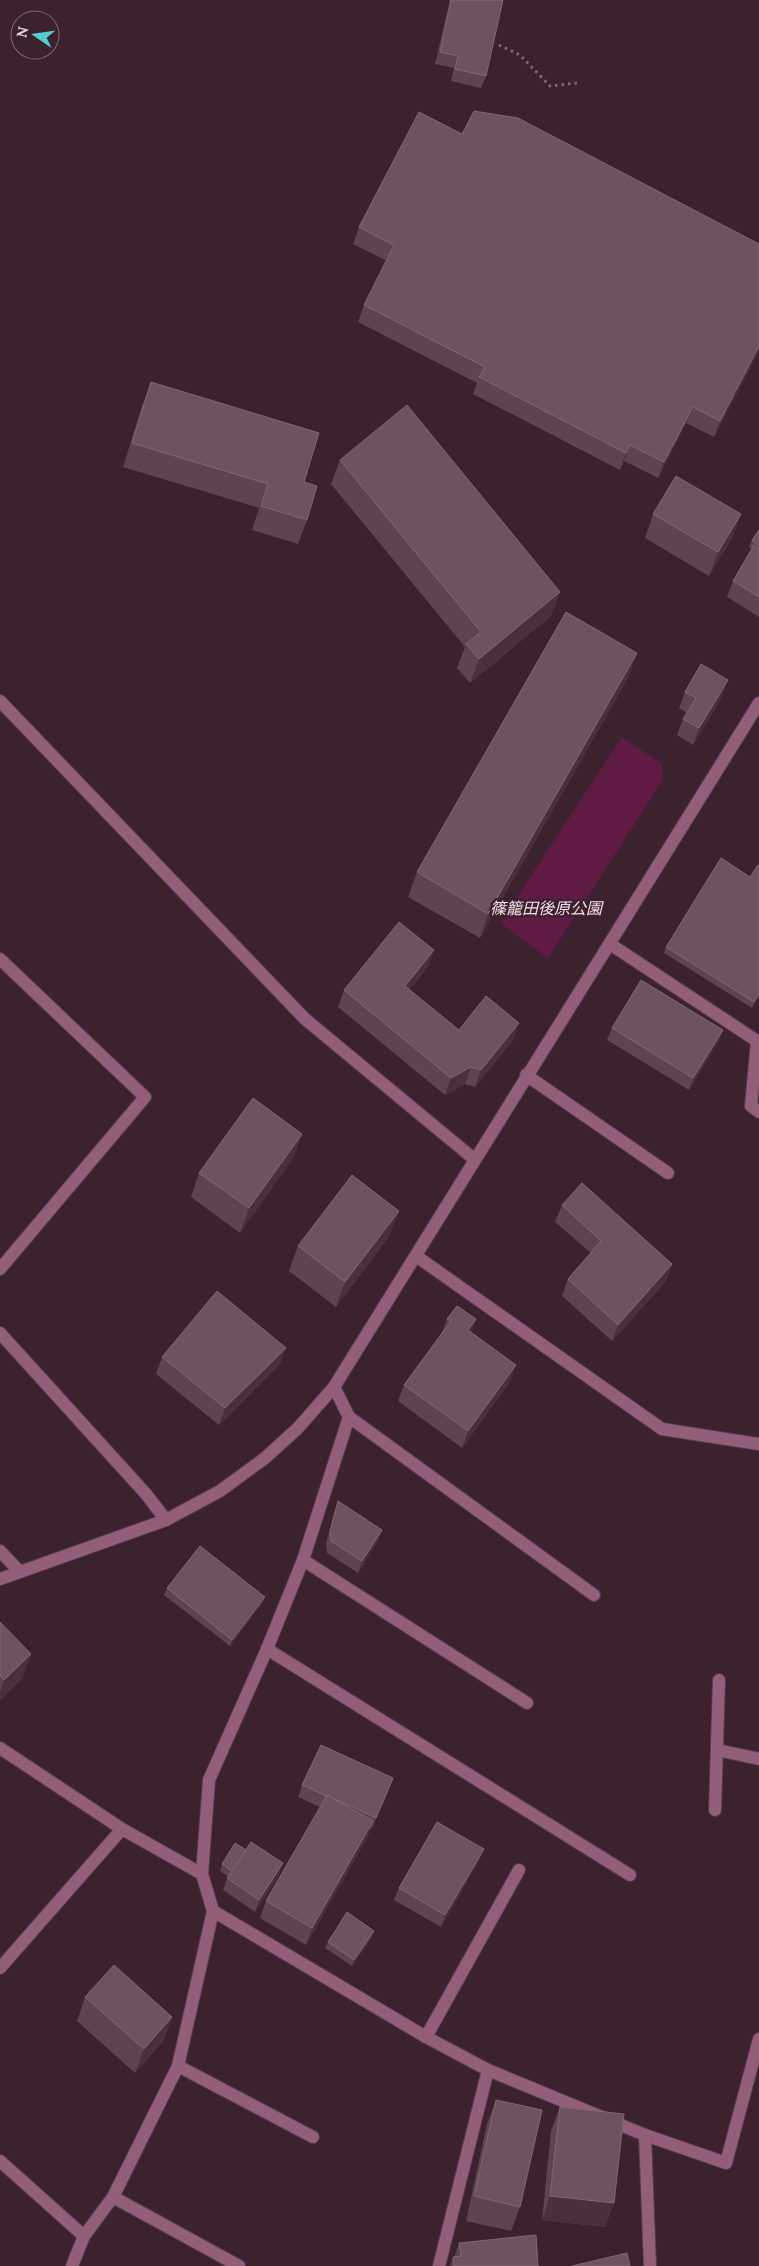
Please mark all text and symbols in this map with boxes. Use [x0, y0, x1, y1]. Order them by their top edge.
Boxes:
north arrow [10, 10, 60, 60]
text: N [12, 25, 32, 39]
park label: 篠籠田後原公園 [490, 898, 604, 918]

